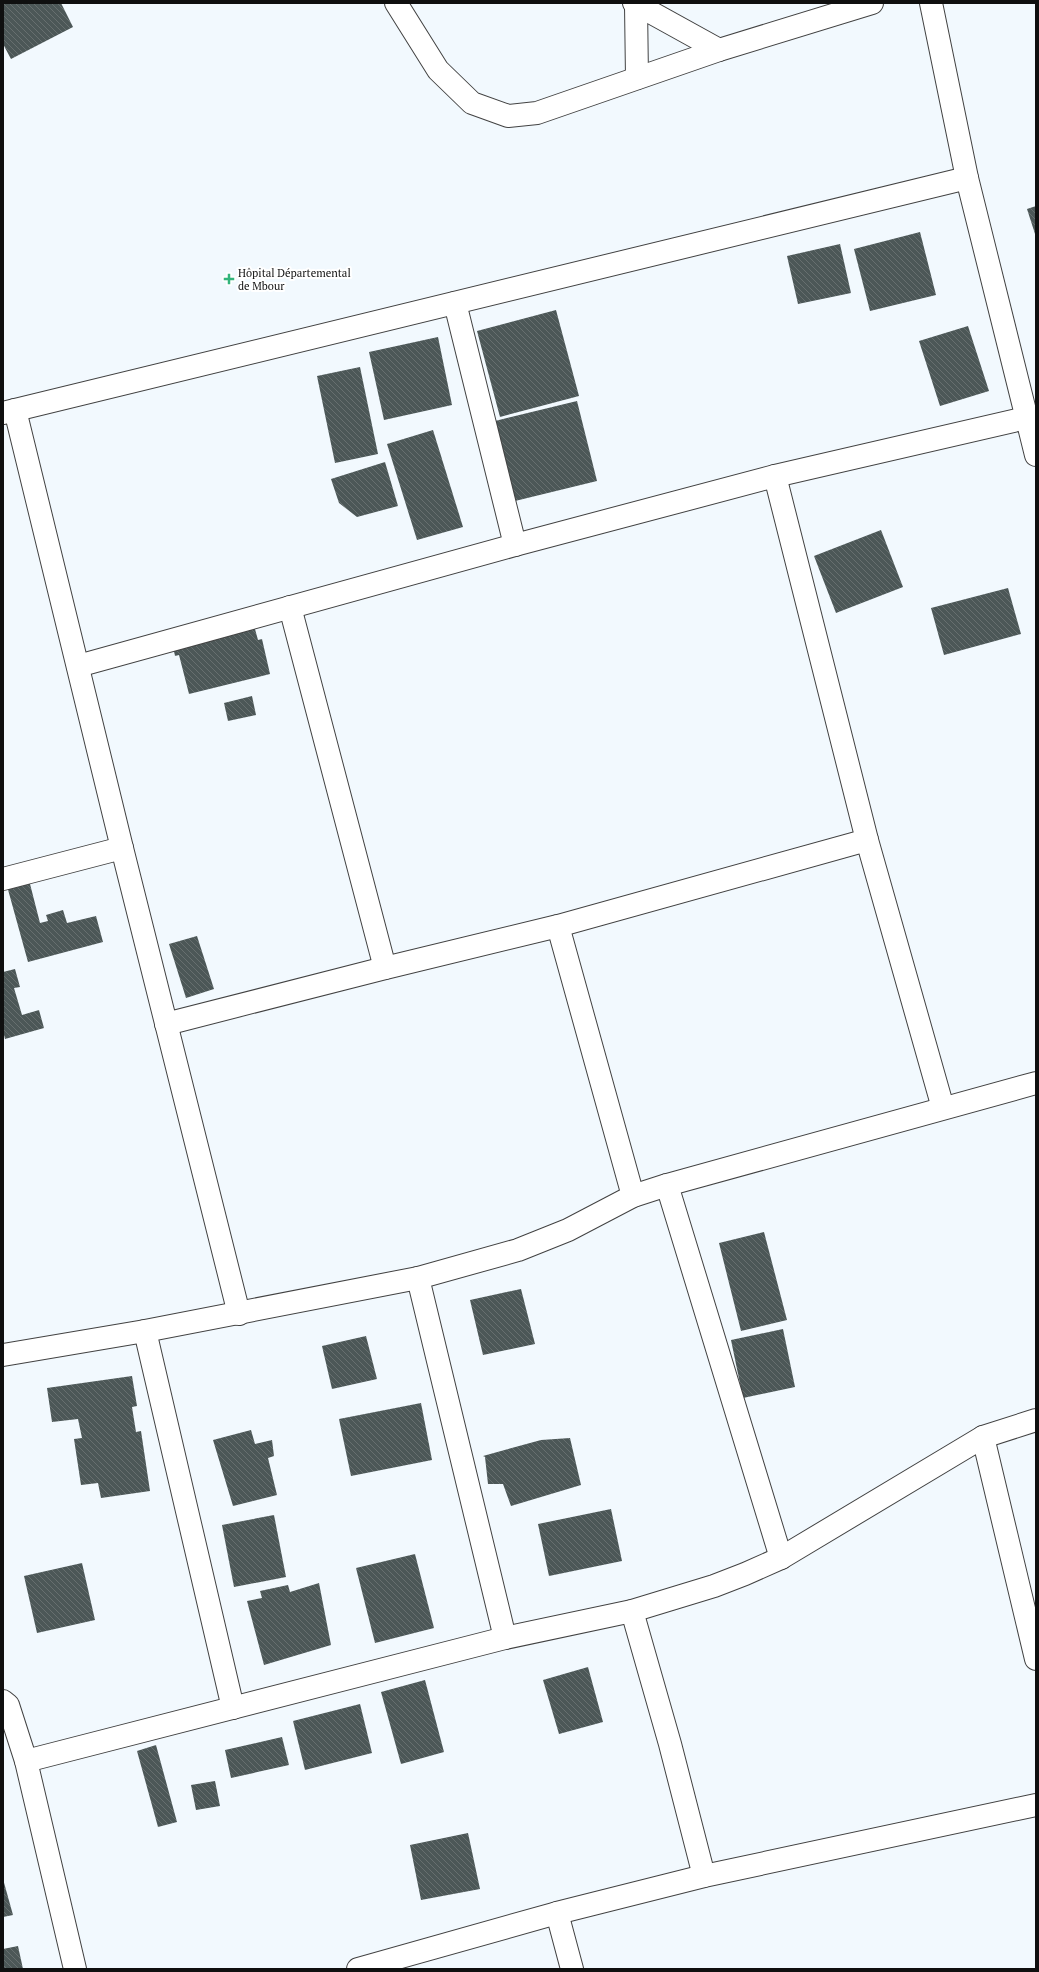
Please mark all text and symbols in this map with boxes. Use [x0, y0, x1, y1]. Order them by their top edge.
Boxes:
place label: Hôpital Départemental de Mbour [238, 266, 351, 293]
marker: Hôpital Départemental de Mbour [223, 273, 235, 285]

